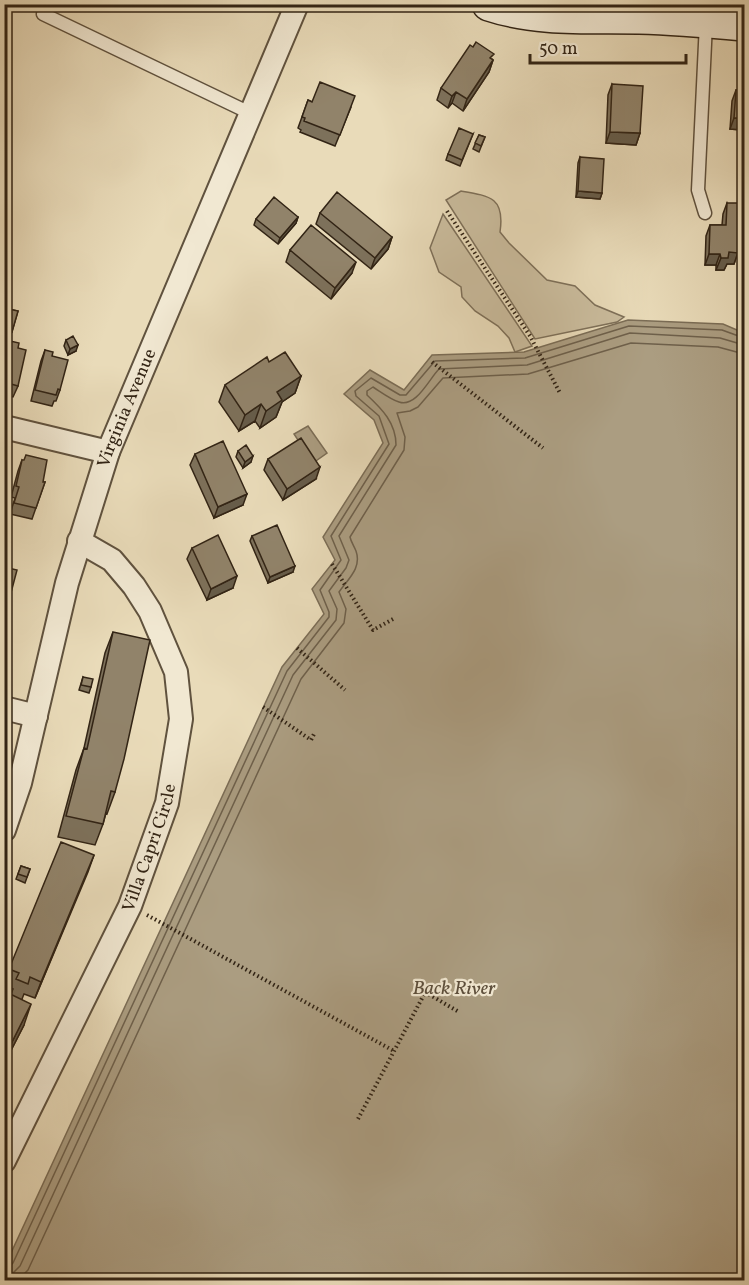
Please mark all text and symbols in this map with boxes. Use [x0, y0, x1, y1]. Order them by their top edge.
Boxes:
scale bar [530, 27, 686, 65]
text: 50 m [539, 37, 578, 62]
street label: Virginia Avenue [91, 345, 163, 471]
street label: Villa Capri Circle [116, 782, 182, 915]
water label: Back River [413, 975, 496, 1003]

